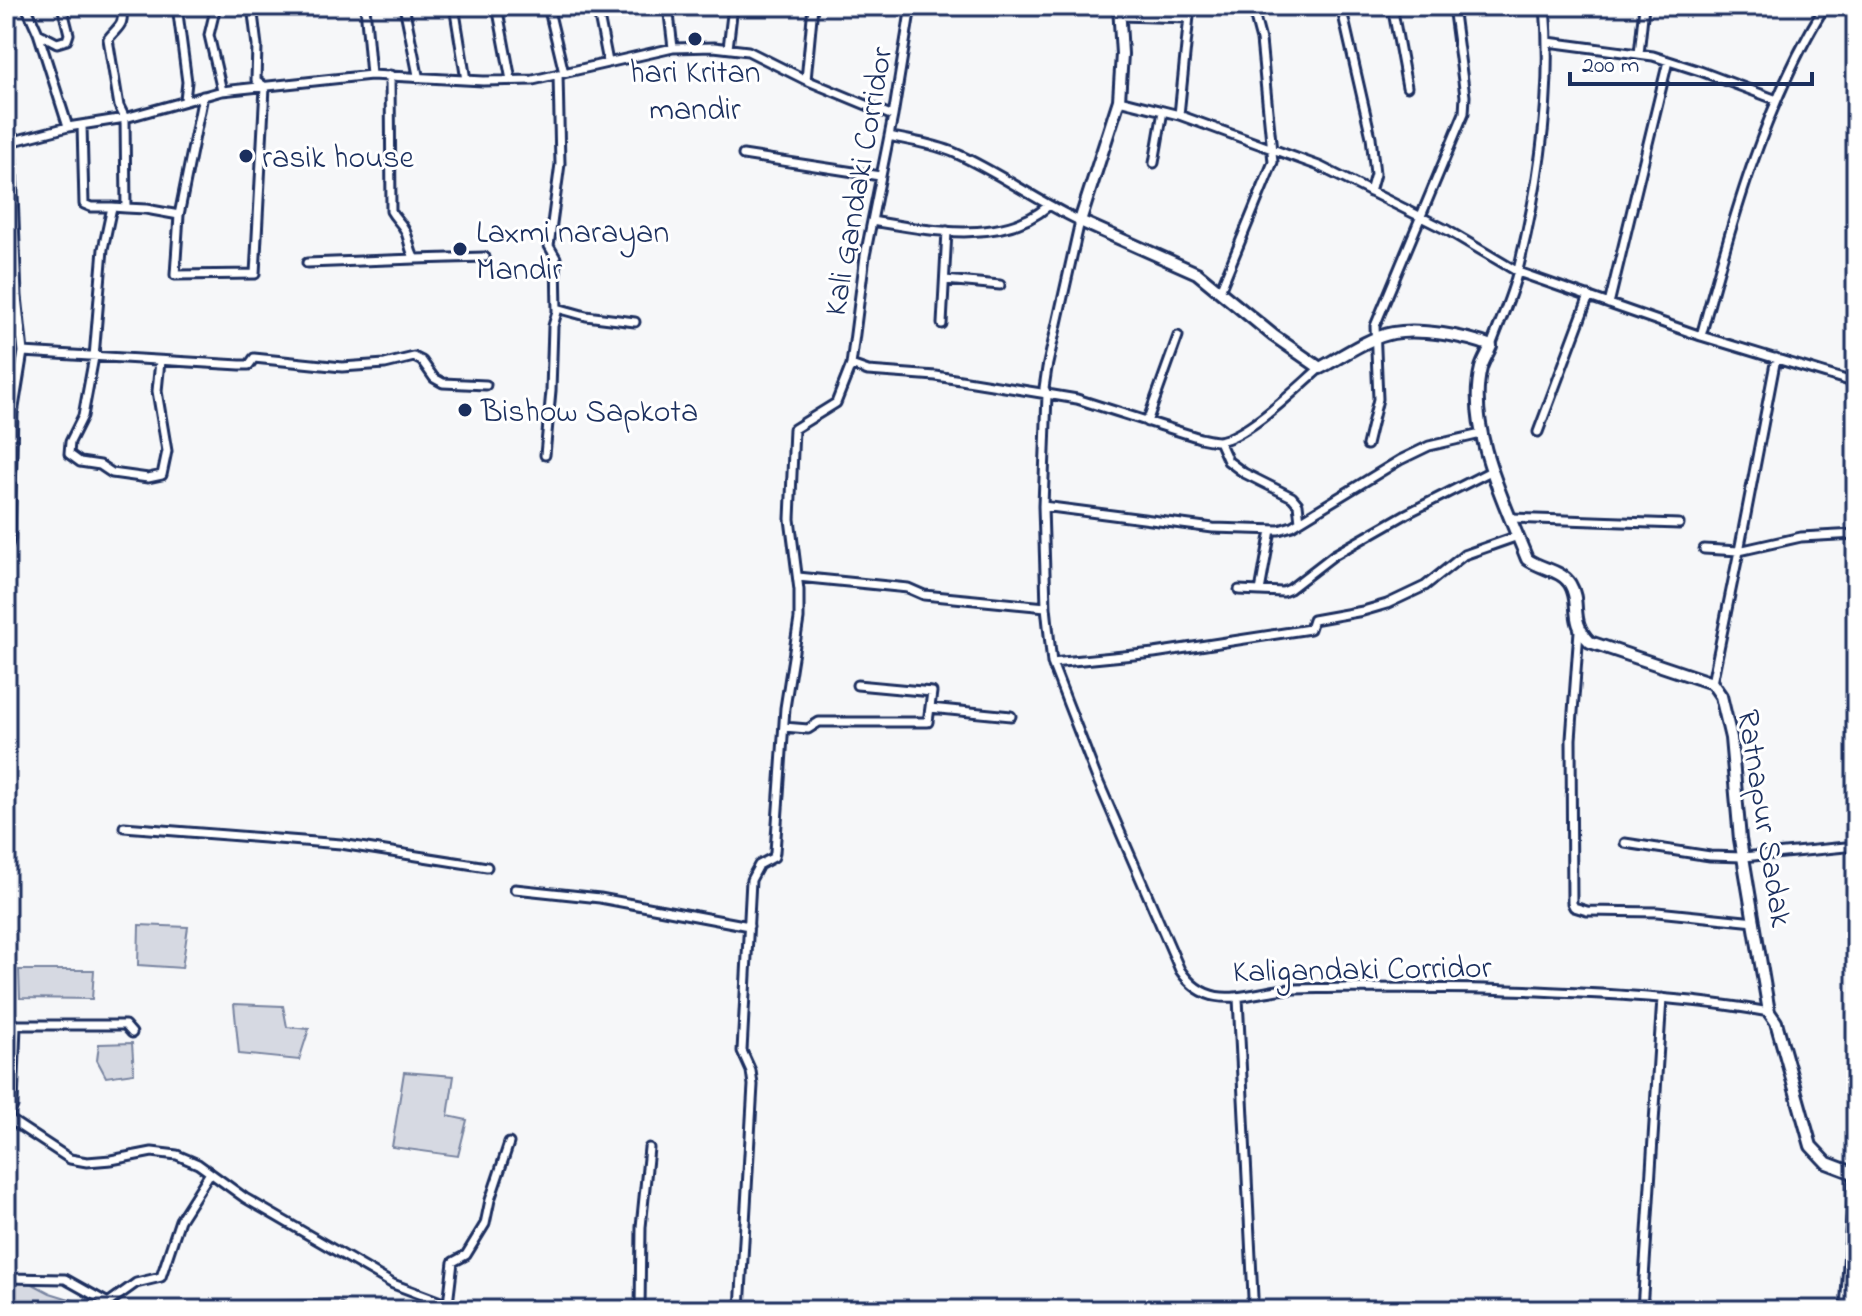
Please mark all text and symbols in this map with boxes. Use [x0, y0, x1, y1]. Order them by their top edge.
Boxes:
marker: hari Kritan mandir [686, 30, 704, 48]
scale bar [1570, 36, 1812, 86]
street label: Kali Gandaki Corridor [814, 43, 907, 320]
text: 200 m [1582, 49, 1639, 84]
place label: hari Kritan mandir [629, 51, 761, 135]
place label: rasik house [262, 136, 415, 183]
marker: rasik house [237, 147, 255, 165]
place label: Laxmi narayan Mandir [476, 211, 669, 295]
marker: Laxmi narayan Mandir [451, 240, 469, 258]
place label: Bishow Sapkota [480, 390, 698, 437]
marker: Bishow Sapkota [456, 401, 474, 419]
street label: Ratnapur Sadak [1722, 707, 1803, 932]
street label: Kaligandaki Corridor [1232, 946, 1492, 997]

